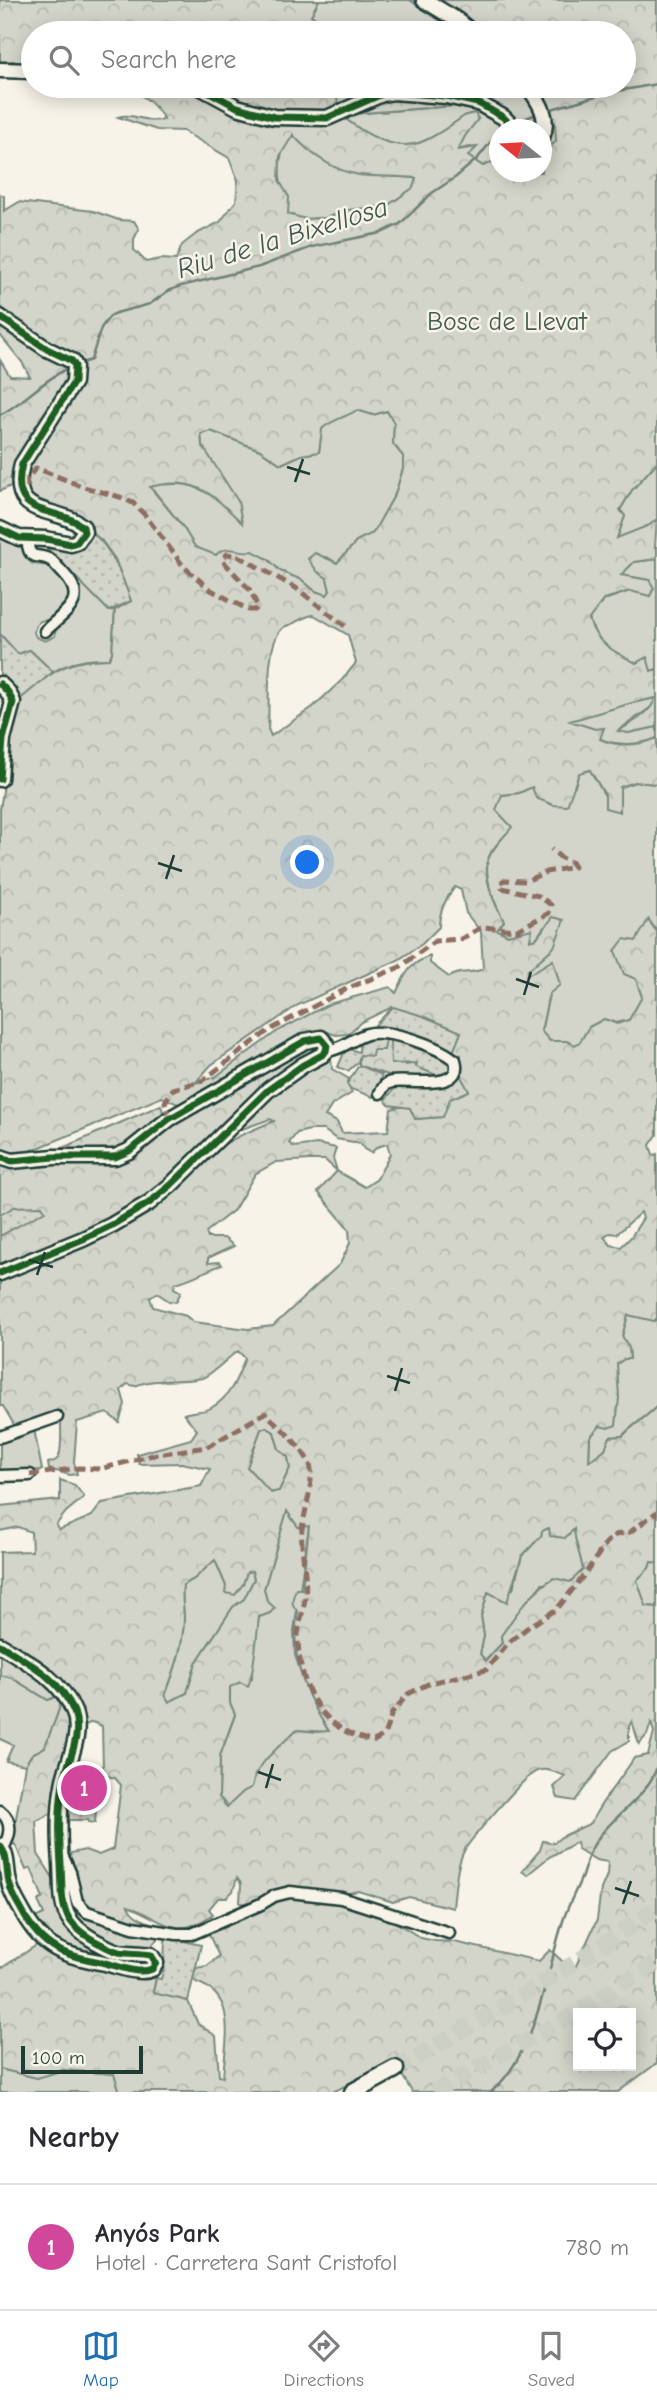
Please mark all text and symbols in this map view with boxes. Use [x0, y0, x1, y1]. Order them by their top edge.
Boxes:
search box [21, 21, 636, 98]
icon: search [45, 41, 83, 79]
text: Search here [101, 45, 236, 75]
north arrow [489, 119, 552, 182]
water label: Riu de la Bixellosa [173, 191, 392, 285]
park label: Bosc de Llevat [427, 307, 589, 337]
your location [290, 845, 324, 879]
pin: 1 [61, 1762, 107, 1814]
map controls [573, 2008, 636, 2071]
button: locate [573, 2008, 636, 2071]
scale bar [21, 2043, 144, 2075]
text: 100 m [32, 2047, 85, 2069]
text: Nearby [28, 2120, 119, 2155]
text: Anyós Park [95, 2219, 219, 2249]
text: 1 [46, 2234, 56, 2261]
text: 780 m [566, 2234, 629, 2261]
text: Hotel · Carretera Sant Cristofol [95, 2249, 397, 2276]
tab: Map [82, 2327, 120, 2391]
tab: Directions [284, 2327, 364, 2391]
tab: Saved [528, 2327, 575, 2391]

